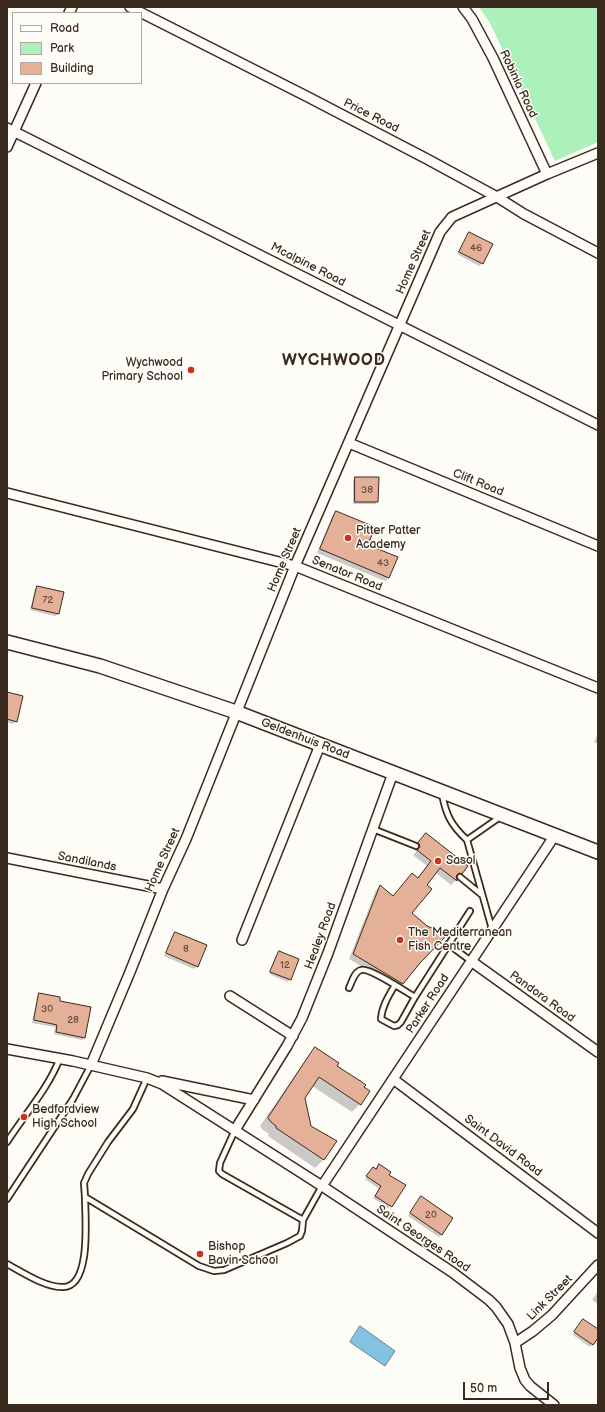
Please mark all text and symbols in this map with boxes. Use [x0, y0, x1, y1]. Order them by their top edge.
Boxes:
legend [12, 12, 142, 84]
text: Road [50, 21, 79, 36]
text: Park [50, 41, 74, 56]
street label: Robinia Road [496, 48, 540, 120]
text: Building [50, 61, 94, 76]
street label: Price Road [341, 96, 401, 136]
street label: Home Street [393, 228, 435, 296]
street label: Mcalpine Road [268, 240, 348, 290]
house number: 46 [470, 242, 482, 254]
district label: WYCHWOOD [282, 351, 386, 371]
place label: Wychwood Primary School [101, 356, 183, 384]
marker: Wychwood Primary School [186, 365, 196, 375]
street label: Clift Road [450, 466, 506, 500]
house number: 38 [361, 484, 373, 496]
place label: Pitter Patter Academy [356, 524, 420, 552]
street label: Home Street [265, 526, 305, 594]
marker: Pitter Patter Academy [343, 533, 353, 543]
street label: Senator Road [310, 553, 384, 595]
house number: 43 [377, 557, 389, 569]
house number: 72 [43, 594, 53, 606]
street label: Geldenhuis Road [259, 715, 351, 763]
street label: Home Street [142, 826, 184, 894]
street label: Sandilands [56, 849, 118, 875]
place label: Sasol [446, 854, 475, 868]
marker: Sasol [433, 856, 443, 866]
street label: Healey Road [302, 901, 340, 971]
place label: The Mediterranean Fish Centre [408, 926, 512, 954]
marker: The Mediterranean Fish Centre [395, 935, 405, 945]
house number: 8 [183, 943, 189, 955]
house number: 12 [280, 959, 290, 971]
street label: Pandora Road [506, 968, 578, 1026]
street label: Parker Road [404, 972, 452, 1036]
house number: 30 [41, 1003, 53, 1015]
house number: 28 [67, 1014, 79, 1026]
place label: Bedfordview High School [32, 1103, 99, 1131]
marker: Bedfordview High School [19, 1112, 29, 1122]
street label: Saint David Road [461, 1112, 545, 1180]
street label: Saint Georges Road [373, 1202, 473, 1276]
house number: 20 [425, 1209, 437, 1221]
place label: Bishop Bavin School [208, 1240, 278, 1268]
marker: Bishop Bavin School [195, 1249, 205, 1259]
street label: Link Street [524, 1272, 576, 1324]
scale bar [465, 1374, 551, 1400]
text: 50 m [470, 1381, 497, 1396]

